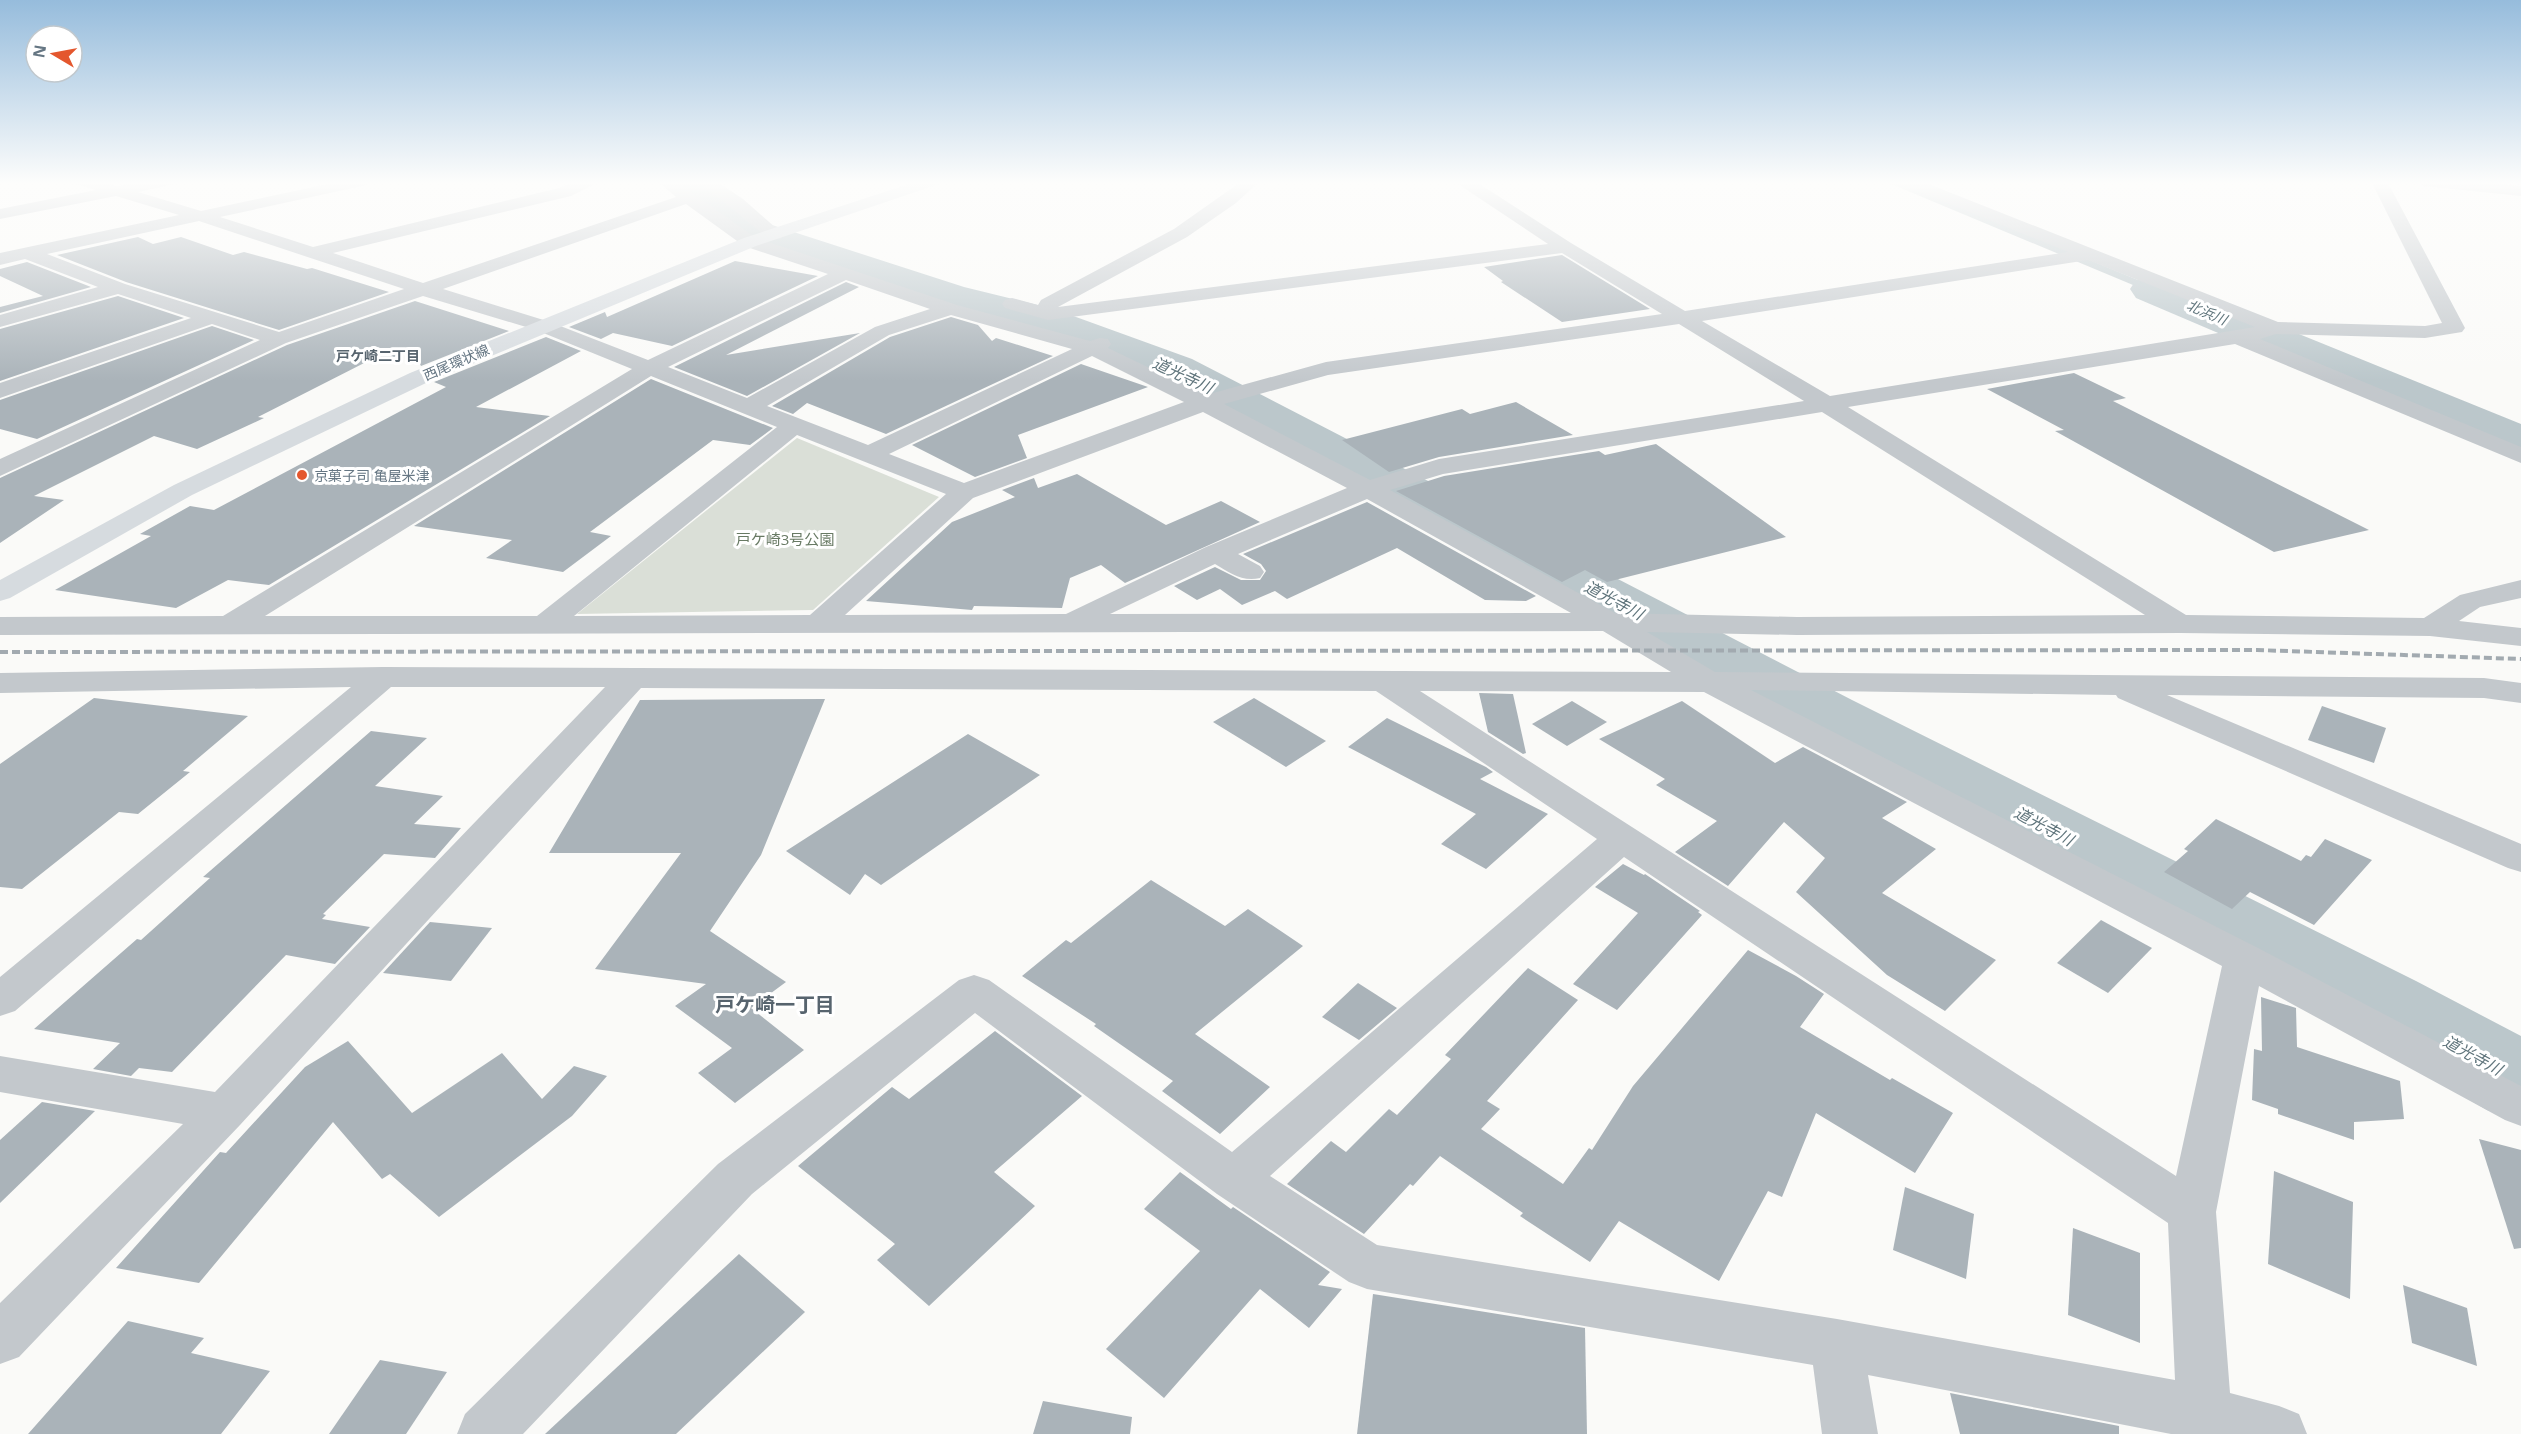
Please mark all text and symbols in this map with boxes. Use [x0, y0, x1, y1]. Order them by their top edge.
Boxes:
north arrow [24, 24, 84, 84]
text: N [27, 43, 51, 60]
water label: 北浜川 [2184, 295, 2232, 330]
street label: 西尾環状線 [420, 340, 492, 384]
district label: 戸ケ崎二丁目 [336, 346, 420, 365]
water label: 道光寺川 [1149, 352, 1218, 399]
place label: 京菓子司 亀屋米津 [314, 466, 430, 485]
marker: 京菓子司 亀屋米津 [295, 468, 309, 482]
park label: 戸ケ崎3号公園 [736, 529, 834, 549]
water label: 道光寺川 [1581, 575, 1649, 626]
water label: 道光寺川 [2011, 801, 2079, 852]
district label: 戸ケ崎一丁目 [715, 991, 835, 1018]
water label: 道光寺川 [2440, 1030, 2508, 1081]

